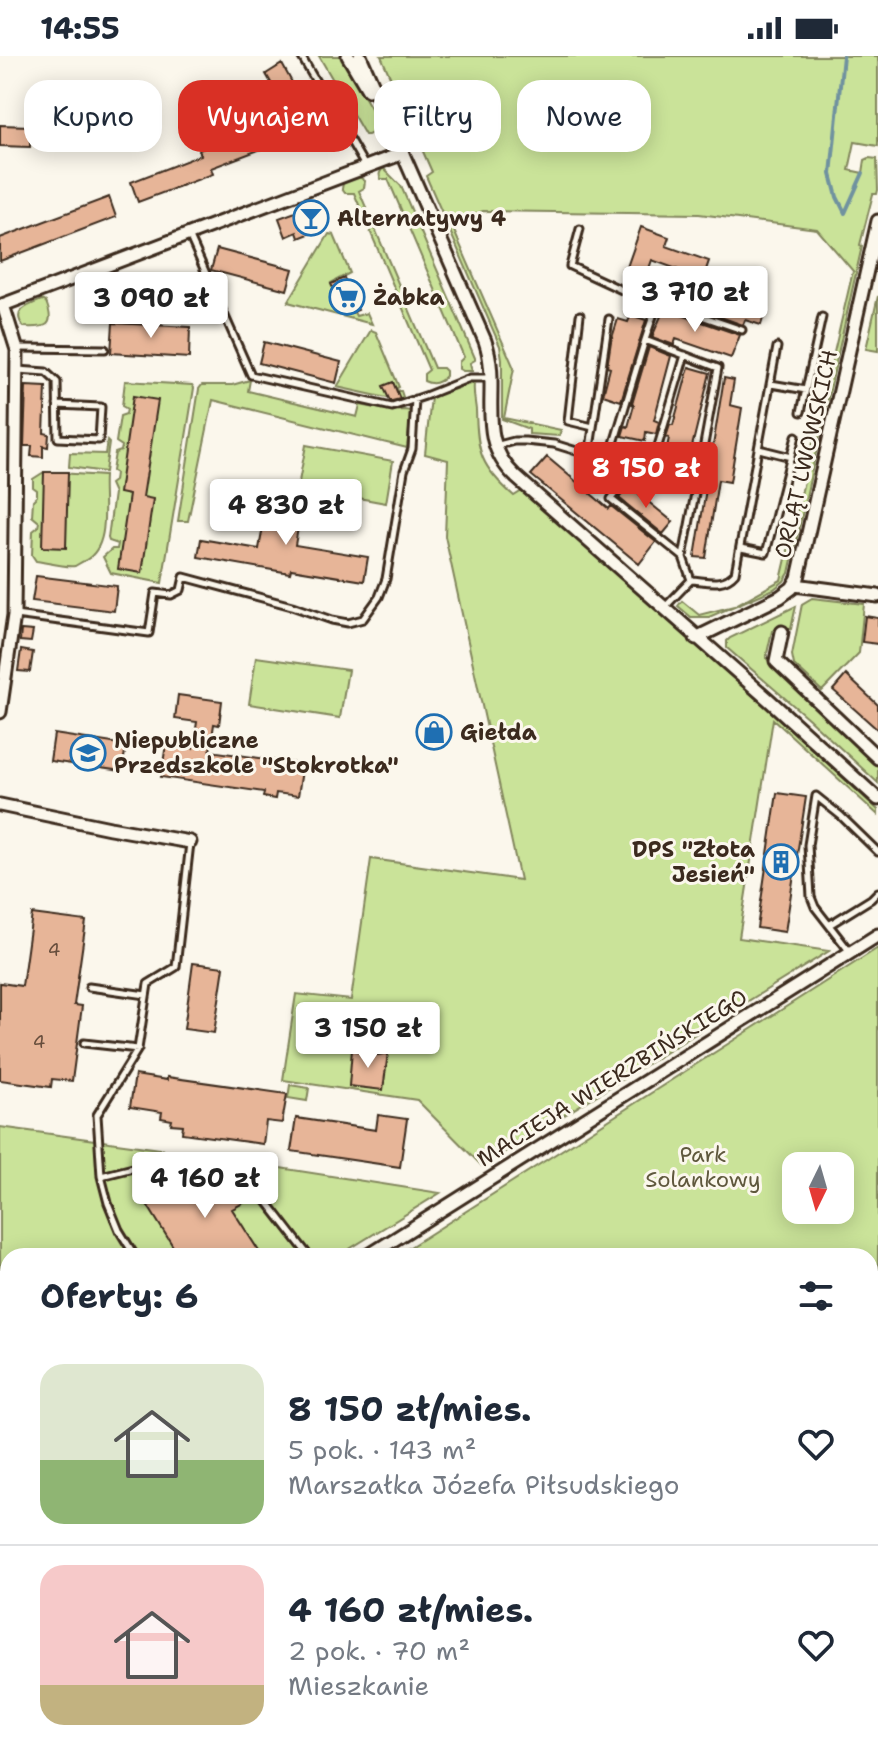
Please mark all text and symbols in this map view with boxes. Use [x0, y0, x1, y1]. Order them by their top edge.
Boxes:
text: 14:55 [40, 8, 120, 49]
chip: Kupno [24, 80, 162, 152]
chip: Wynajem [178, 80, 358, 152]
chip: Filtry [374, 80, 501, 152]
chip: Nowe [517, 80, 651, 152]
bar icon: Alternatywy 4 [292, 199, 330, 237]
place label: Alternatywy 4 [337, 204, 507, 233]
pin: 3 710 zł [612, 266, 778, 334]
pin: 3 090 zł [68, 272, 234, 340]
text: 3 710 zł [641, 274, 749, 309]
supermarket icon: Żabka [328, 278, 366, 316]
text: 3 090 zł [93, 280, 209, 315]
place label: Żabka [373, 282, 445, 312]
street label: ORLĄT LWOWSKICH [768, 347, 844, 561]
pin: 8 150 zł [563, 442, 729, 510]
text: 8 150 zł [592, 450, 700, 485]
pin: 4 830 zł [203, 479, 369, 547]
text: 4 830 zł [228, 487, 344, 522]
shop icon: Giełda [415, 713, 453, 751]
place label: Giełda [460, 718, 537, 747]
place label: Niepubliczne Przedszkole "Stokrotka" [114, 726, 399, 780]
school or university icon: Niepubliczne Przedszkole "Stokrotka" [69, 734, 107, 772]
place label: DPS "Złota Jesień" [632, 835, 755, 889]
building icon: DPS "Złota Jesień" [762, 843, 800, 881]
house number: 4 [48, 938, 60, 962]
street label: MACIEJA WIERZBIŃSKIEGO [471, 983, 753, 1173]
pin: 3 150 zł [285, 1002, 451, 1070]
text: 3 150 zł [314, 1010, 422, 1045]
house number: 4 [33, 1030, 45, 1054]
park label: Park Solankowy [645, 1140, 761, 1194]
pin: 4 160 zł [122, 1152, 288, 1220]
north arrow [782, 1152, 854, 1224]
map controls [782, 1152, 854, 1224]
text: 4 160 zł [150, 1160, 260, 1195]
text: Oferty: 6 [40, 1273, 199, 1319]
icon: filters [794, 1274, 838, 1318]
text: 8 150 zł/mies. [288, 1386, 532, 1432]
icon: home [104, 1396, 200, 1492]
icon: heart [794, 1422, 838, 1466]
text: 5 pok. · 143 m² [288, 1432, 476, 1467]
text: Marszałka Józefa Piłsudskiego [288, 1467, 680, 1502]
text: 4 160 zł/mies. [288, 1587, 533, 1633]
icon: home [104, 1597, 200, 1693]
icon: heart [794, 1623, 838, 1667]
text: 2 pok. · 70 m² [288, 1633, 470, 1668]
text: Mieszkanie [288, 1668, 429, 1703]

